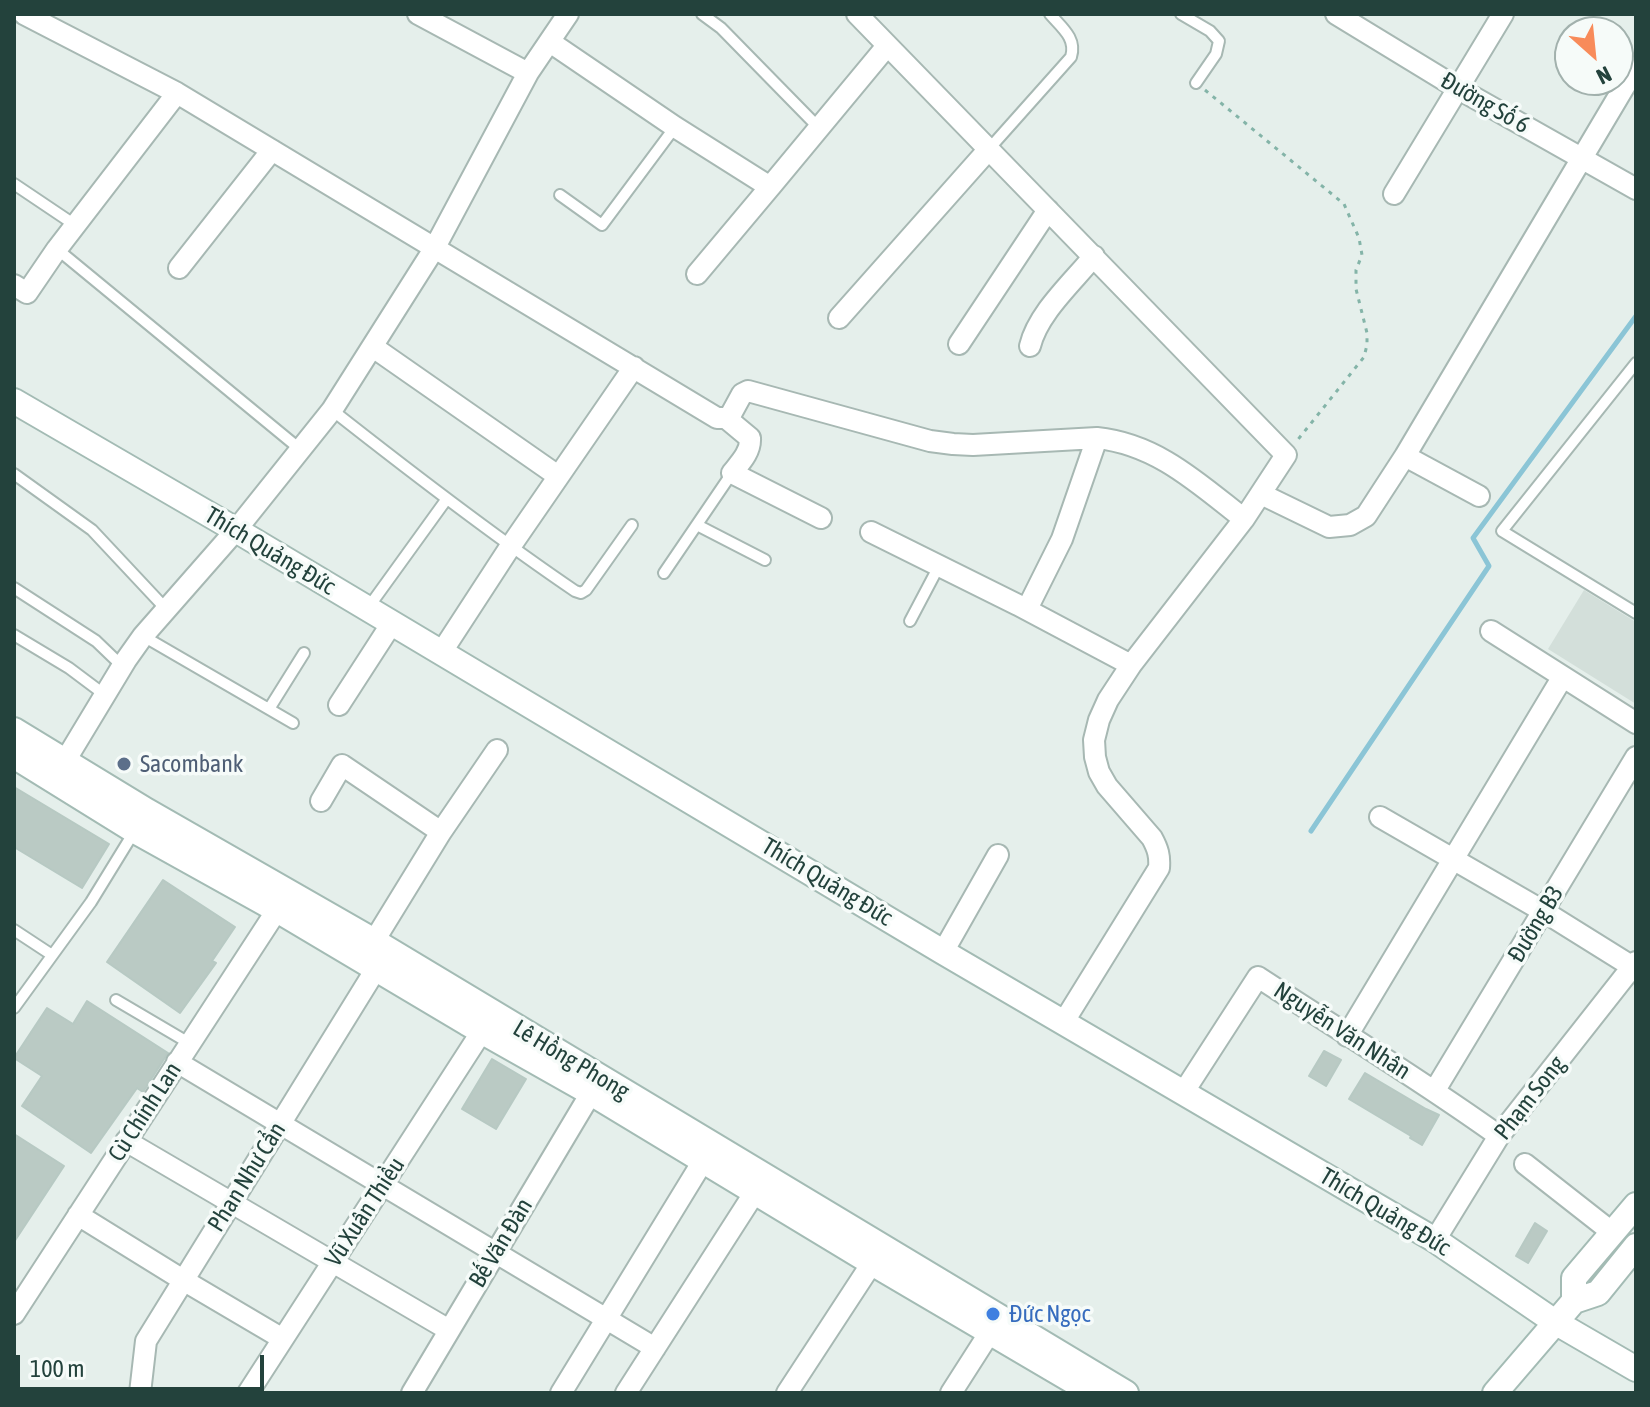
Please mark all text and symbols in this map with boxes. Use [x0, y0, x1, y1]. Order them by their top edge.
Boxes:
north arrow [1554, 16, 1634, 96]
text: N [1592, 61, 1616, 90]
street label: Đường Số 6 [1436, 66, 1534, 140]
street label: Thích Quảng Đức [200, 501, 340, 601]
place label: Sacombank [140, 750, 243, 778]
marker: Sacombank [115, 755, 133, 773]
street label: Thích Quảng Đức [757, 832, 897, 932]
street label: Đường B3 [1502, 880, 1570, 968]
street label: Nguyễn Văn Nhân [1268, 976, 1416, 1086]
street label: Lê Hồng Phong [508, 1014, 634, 1106]
street label: Phạm Song [1488, 1050, 1572, 1146]
street label: Cù Chính Lan [102, 1057, 188, 1167]
street label: Phan Như Cẩn [202, 1117, 292, 1237]
street label: Vũ Xuân Thiều [319, 1152, 411, 1272]
street label: Thích Quảng Đức [1315, 1162, 1455, 1262]
street label: Bế Văn Đàn [463, 1193, 539, 1293]
place label: Đức Ngọc [1009, 1300, 1090, 1328]
marker: Đức Ngọc [984, 1305, 1002, 1323]
scale bar [20, 1339, 268, 1389]
text: 100 m [30, 1355, 84, 1382]

